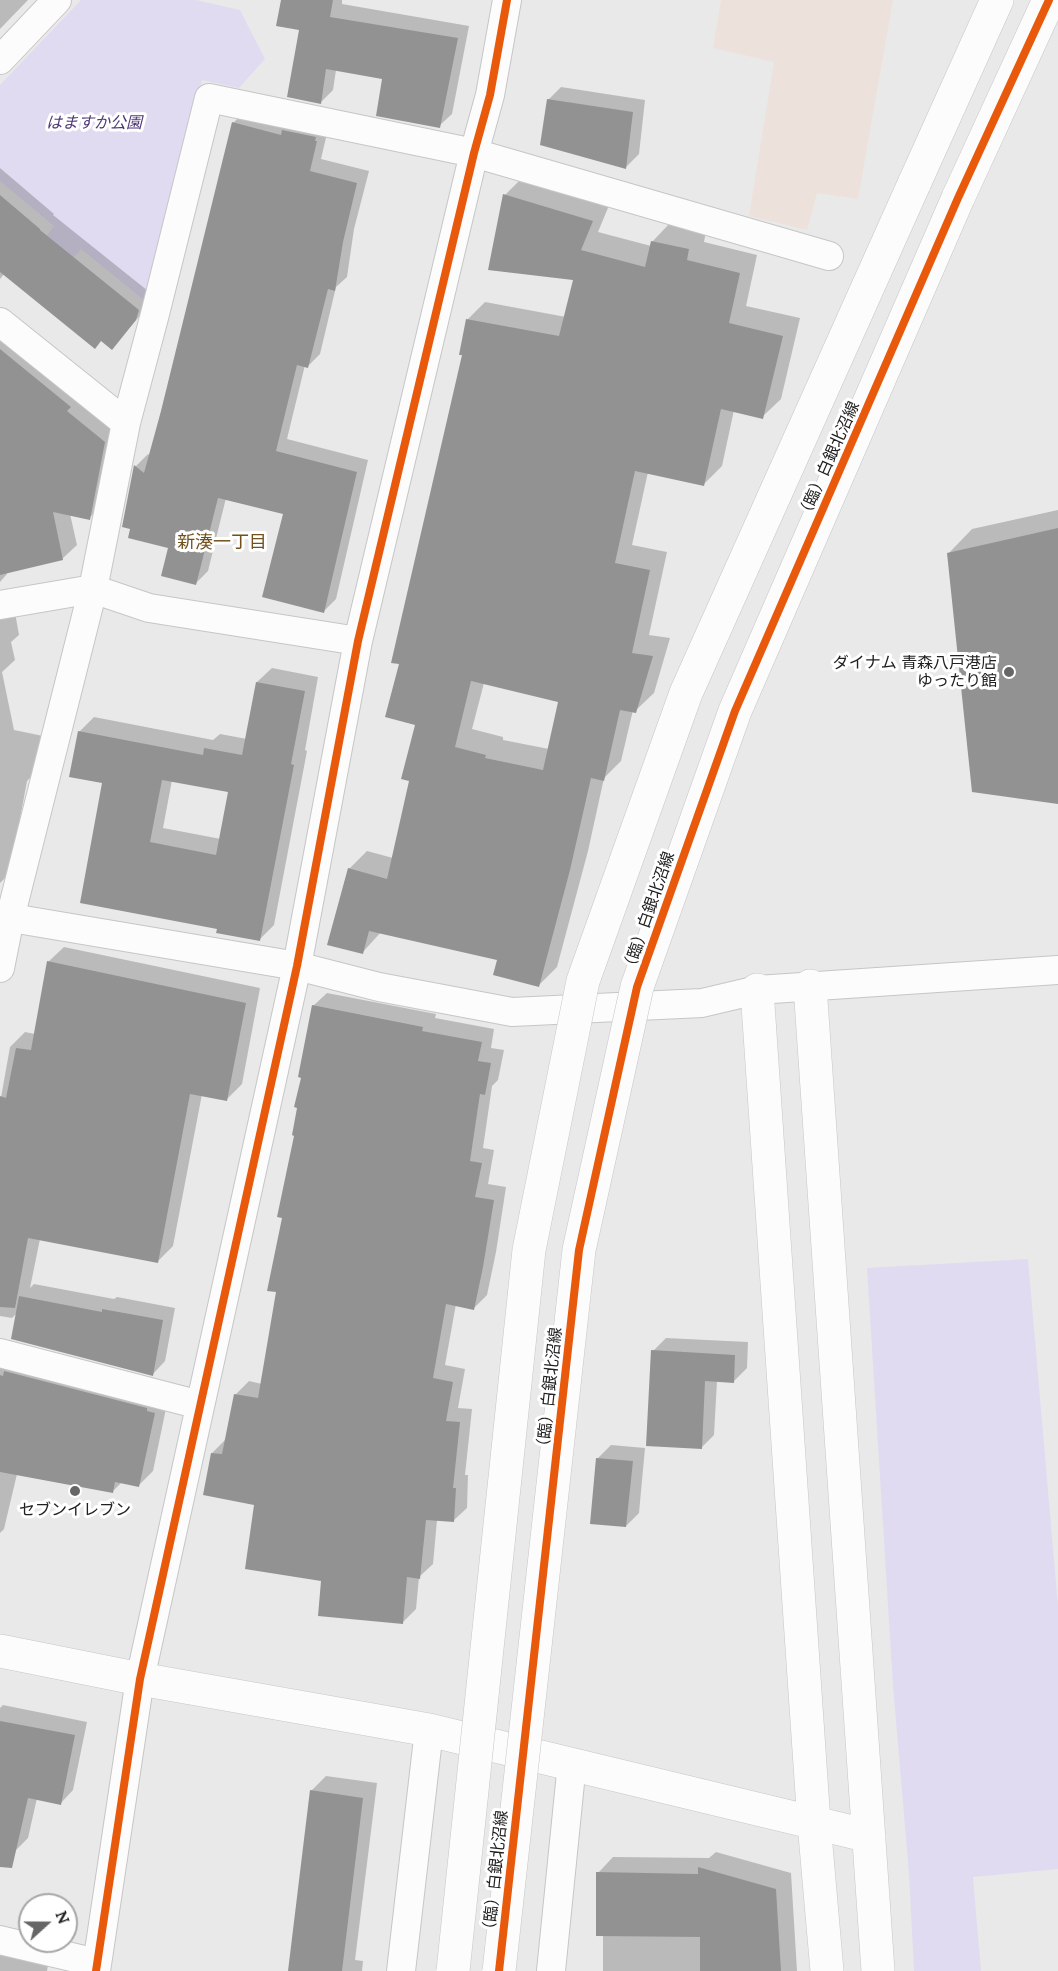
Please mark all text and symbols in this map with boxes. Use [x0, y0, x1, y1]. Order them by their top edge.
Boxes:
park label: はますか公園 [46, 113, 142, 133]
street label: （臨）白銀北沼線 [794, 399, 864, 523]
district label: 新湊一丁目 [177, 532, 267, 554]
place label: ダイナム 青森八戸港店 ゆったり館 [833, 653, 997, 691]
marker: ダイナム 青森八戸港店 ゆったり館 [1002, 665, 1016, 679]
street label: （臨）白銀北沼線 [619, 849, 679, 977]
street label: （臨）白銀北沼線 [534, 1326, 566, 1456]
marker: セブンイレブン [68, 1484, 82, 1498]
place label: セブンイレブン [19, 1500, 131, 1520]
street label: （臨）白銀北沼線 [480, 1809, 512, 1939]
north arrow [18, 1893, 78, 1953]
text: N [51, 1908, 74, 1927]

